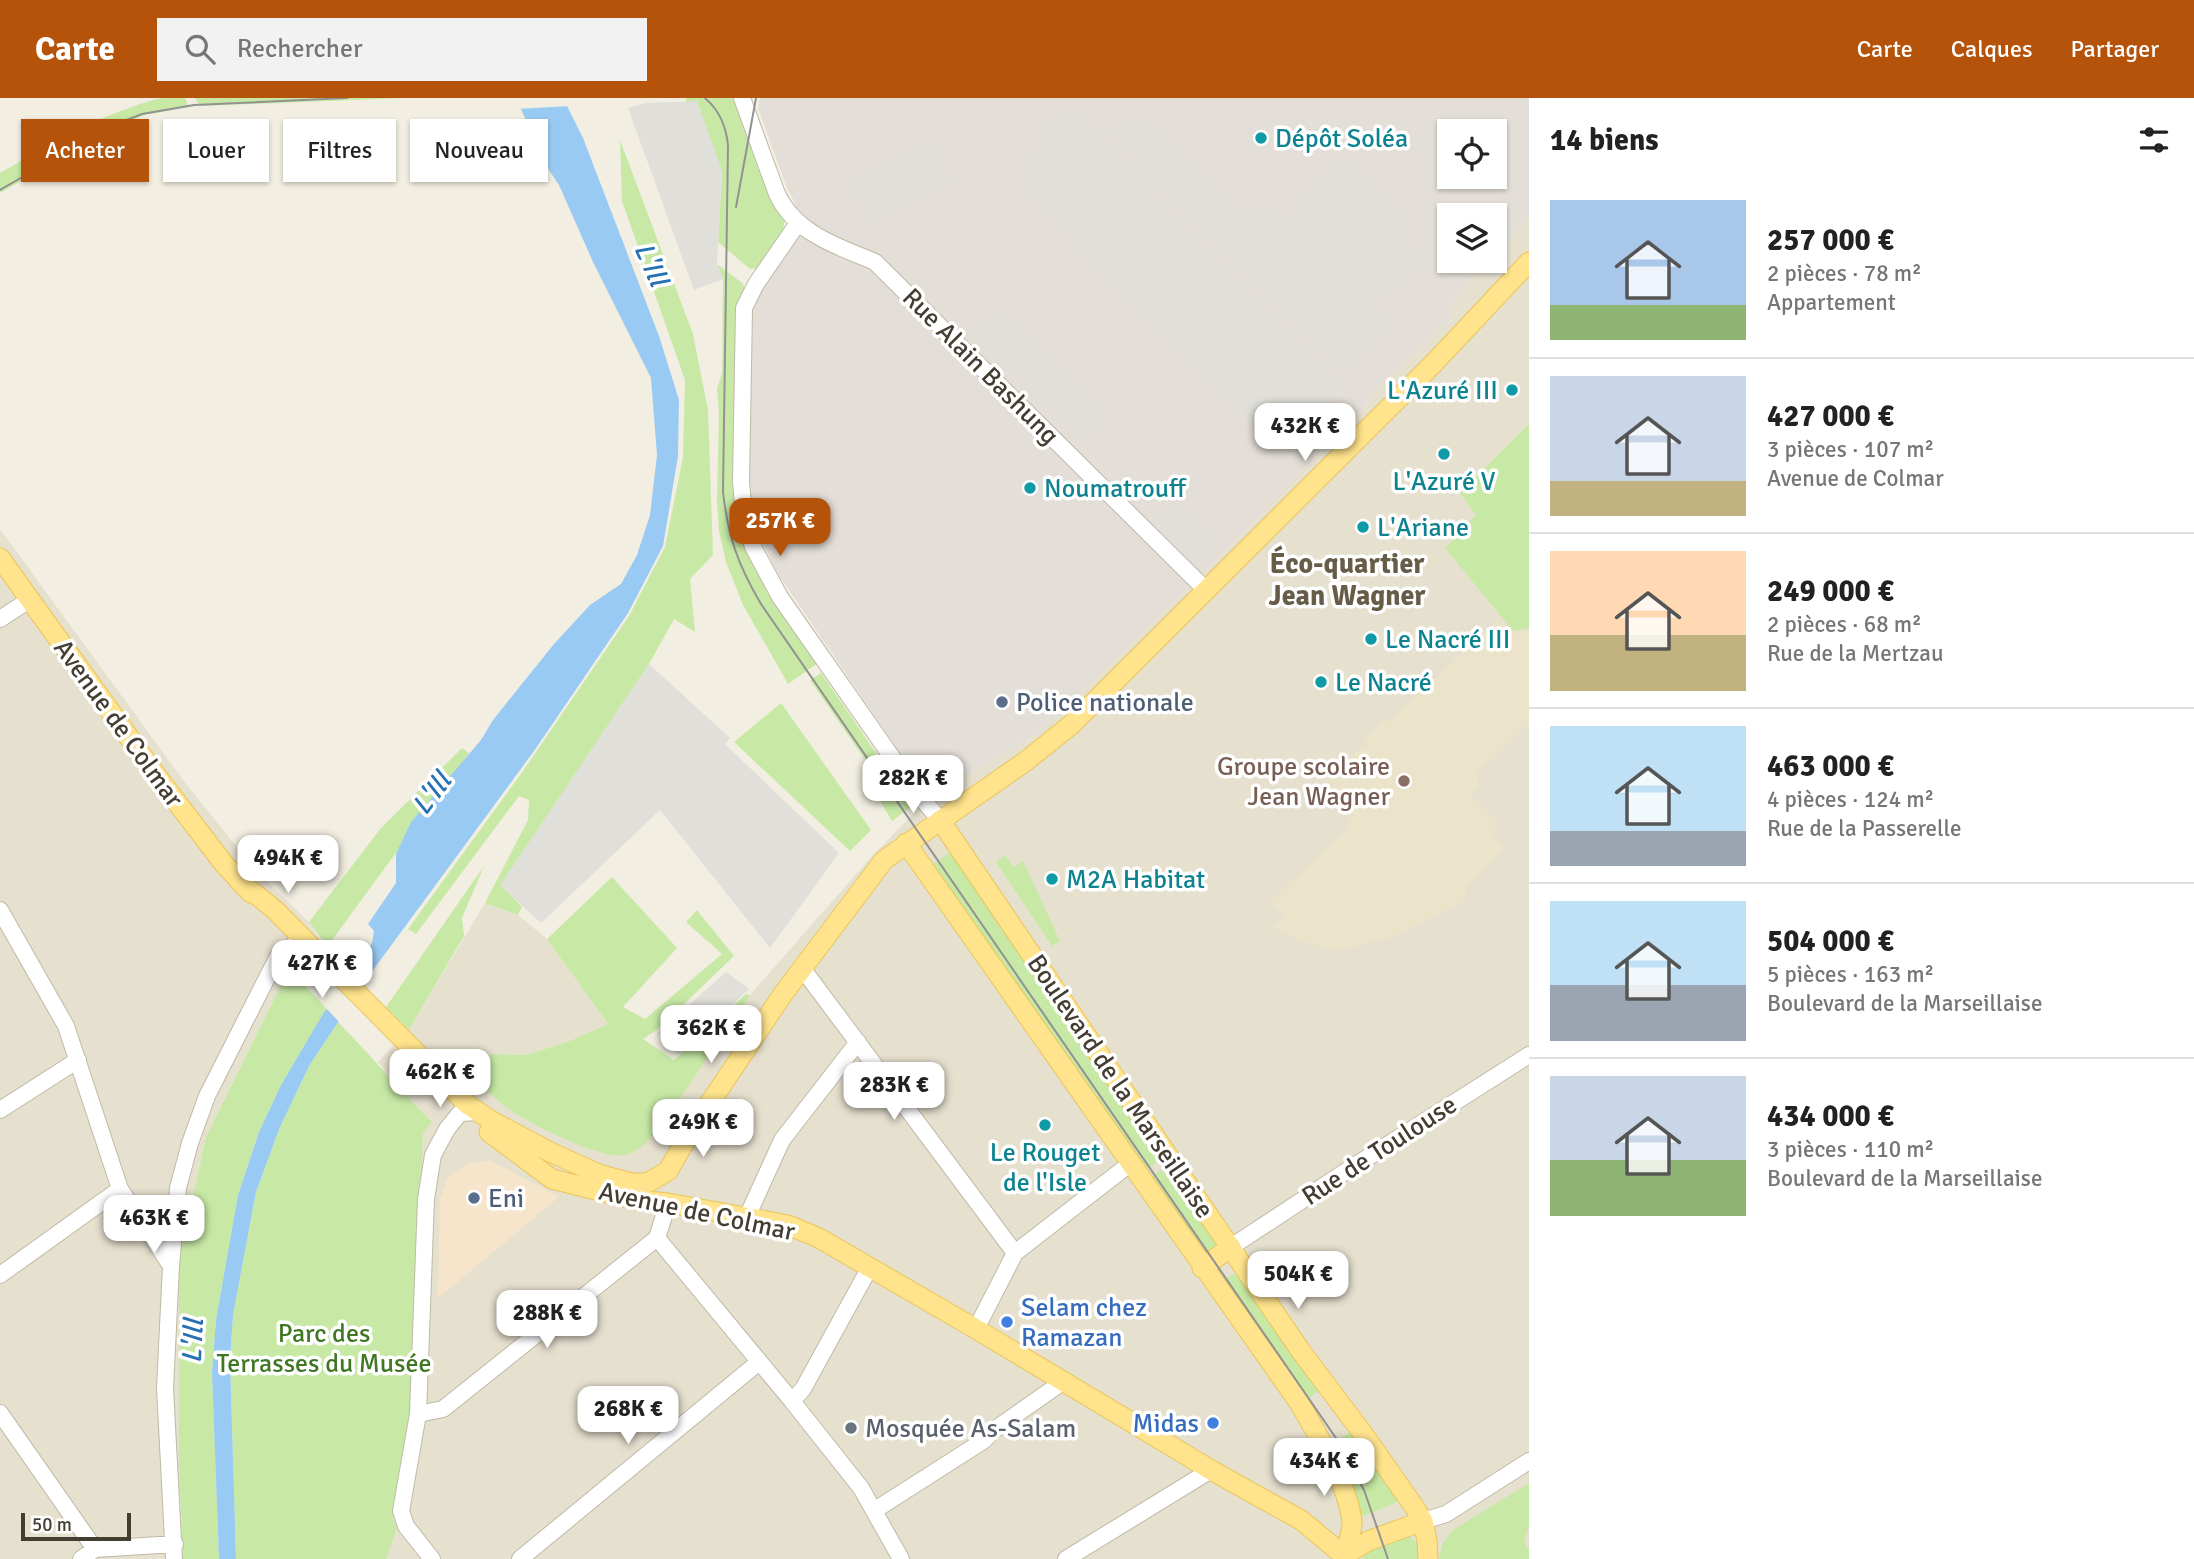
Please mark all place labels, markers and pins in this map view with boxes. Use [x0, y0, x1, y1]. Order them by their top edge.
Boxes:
place label: Dépôt Soléa [1275, 123, 1408, 155]
marker: Dépôt Soléa [1253, 130, 1269, 146]
place label: L'Azuré III [1387, 375, 1498, 407]
marker: L'Azuré III [1504, 382, 1520, 398]
pin: 432K € [1248, 404, 1362, 463]
marker: L'Azuré V [1436, 446, 1452, 462]
place label: L'Azuré V [1392, 466, 1496, 498]
place label: Noumatrouff [1044, 473, 1187, 505]
marker: Noumatrouff [1022, 480, 1038, 496]
pin: 257K € [723, 498, 837, 558]
place label: L'Ariane [1377, 512, 1469, 544]
marker: L'Ariane [1355, 519, 1371, 535]
place label: Le Nacré III [1385, 624, 1510, 656]
marker: Le Nacré III [1363, 631, 1379, 647]
place label: Le Nacré [1335, 667, 1432, 699]
marker: Le Nacré [1313, 674, 1329, 690]
place label: Police nationale [1016, 687, 1194, 719]
marker: Police nationale [994, 694, 1010, 710]
place label: Groupe scolaire Jean Wagner [1217, 751, 1390, 813]
pin: 282K € [856, 756, 970, 815]
marker: Groupe scolaire Jean Wagner [1396, 773, 1412, 789]
pin: 494K € [231, 836, 345, 895]
place label: M2A Habitat [1066, 864, 1205, 896]
marker: M2A Habitat [1044, 871, 1060, 887]
pin: 427K € [265, 940, 379, 1000]
pin: 362K € [654, 1006, 768, 1065]
pin: 462K € [383, 1049, 497, 1109]
pin: 283K € [837, 1062, 951, 1122]
pin: 249K € [646, 1100, 760, 1159]
marker: Le Rouget de l'Isle [1037, 1117, 1053, 1133]
place label: Le Rouget de l'Isle [990, 1137, 1100, 1199]
place label: Eni [488, 1183, 524, 1215]
marker: Eni [466, 1190, 482, 1206]
pin: 463K € [97, 1196, 211, 1255]
pin: 504K € [1241, 1252, 1355, 1311]
pin: 288K € [490, 1290, 604, 1350]
place label: Selam chez Ramazan [1021, 1292, 1147, 1354]
marker: Selam chez Ramazan [999, 1314, 1015, 1330]
pin: 268K € [571, 1386, 685, 1446]
place label: Midas [1133, 1408, 1199, 1440]
place label: Mosquée As-Salam [865, 1413, 1076, 1445]
marker: Midas [1205, 1415, 1221, 1431]
marker: Mosquée As-Salam [843, 1420, 859, 1436]
pin: 434K € [1267, 1438, 1381, 1498]

